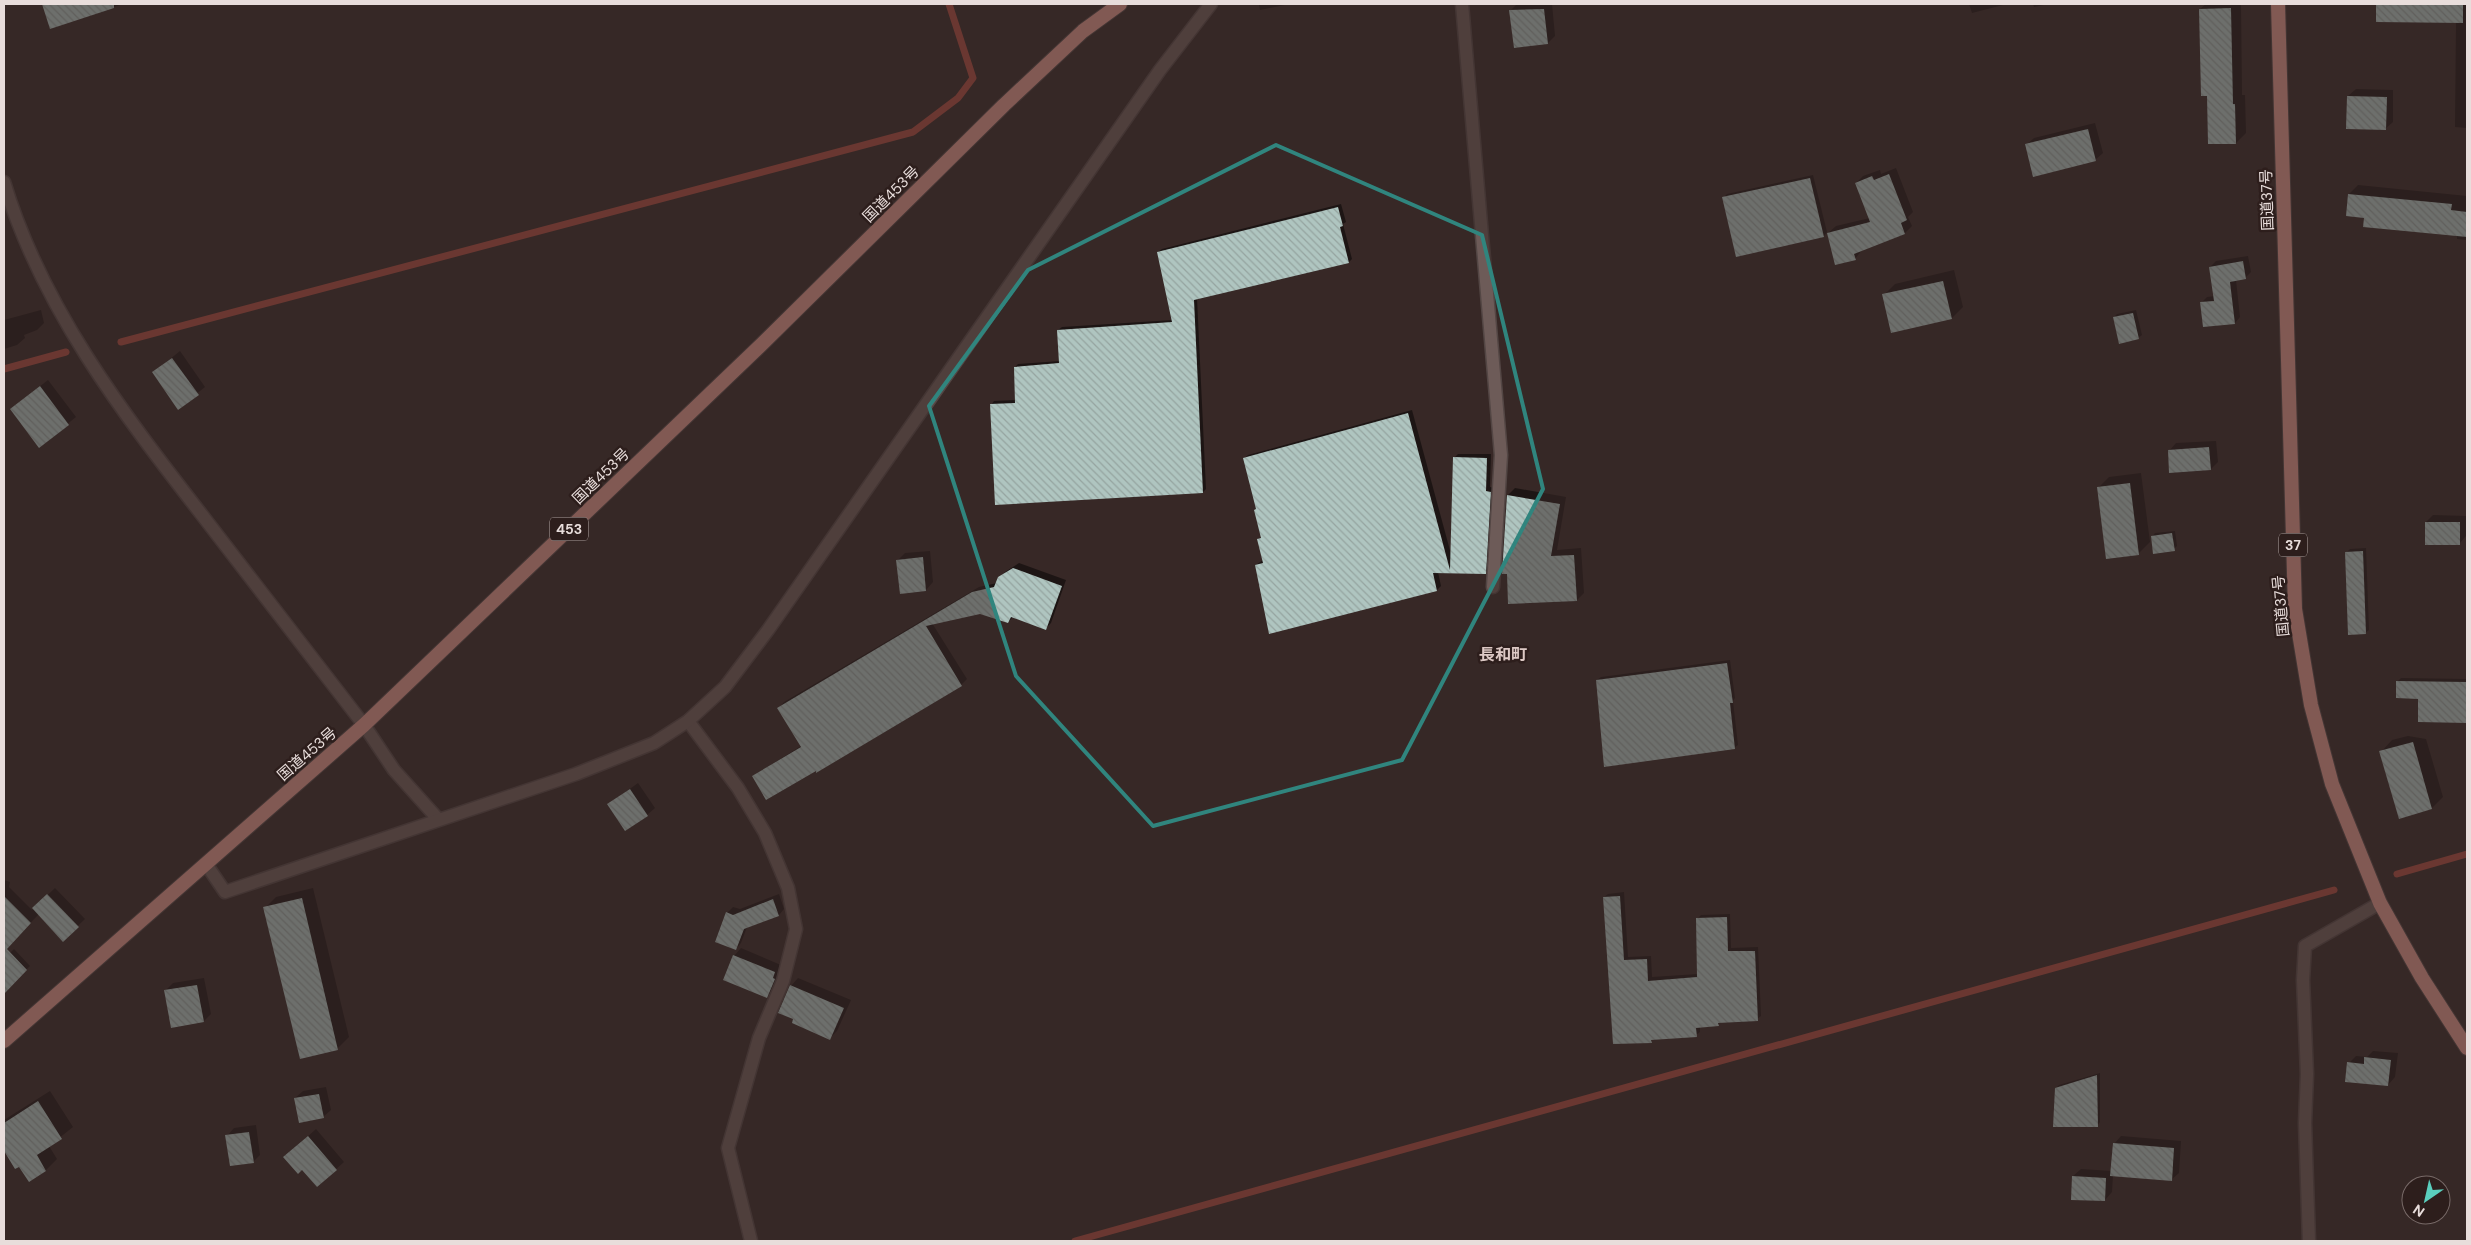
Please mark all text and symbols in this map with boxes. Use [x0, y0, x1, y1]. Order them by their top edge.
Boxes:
street label: 国道453号 [858, 161, 924, 227]
street label: 国道37号 [2256, 169, 2278, 231]
street label: 国道453号 [568, 444, 634, 508]
road number: 453 [550, 518, 588, 540]
road number: 37 [2279, 534, 2307, 556]
street label: 国道37号 [2268, 574, 2294, 638]
district label: 長和町 [1479, 644, 1527, 665]
street label: 国道453号 [273, 723, 341, 785]
north arrow [2401, 1175, 2451, 1225]
text: N [2409, 1200, 2428, 1221]

